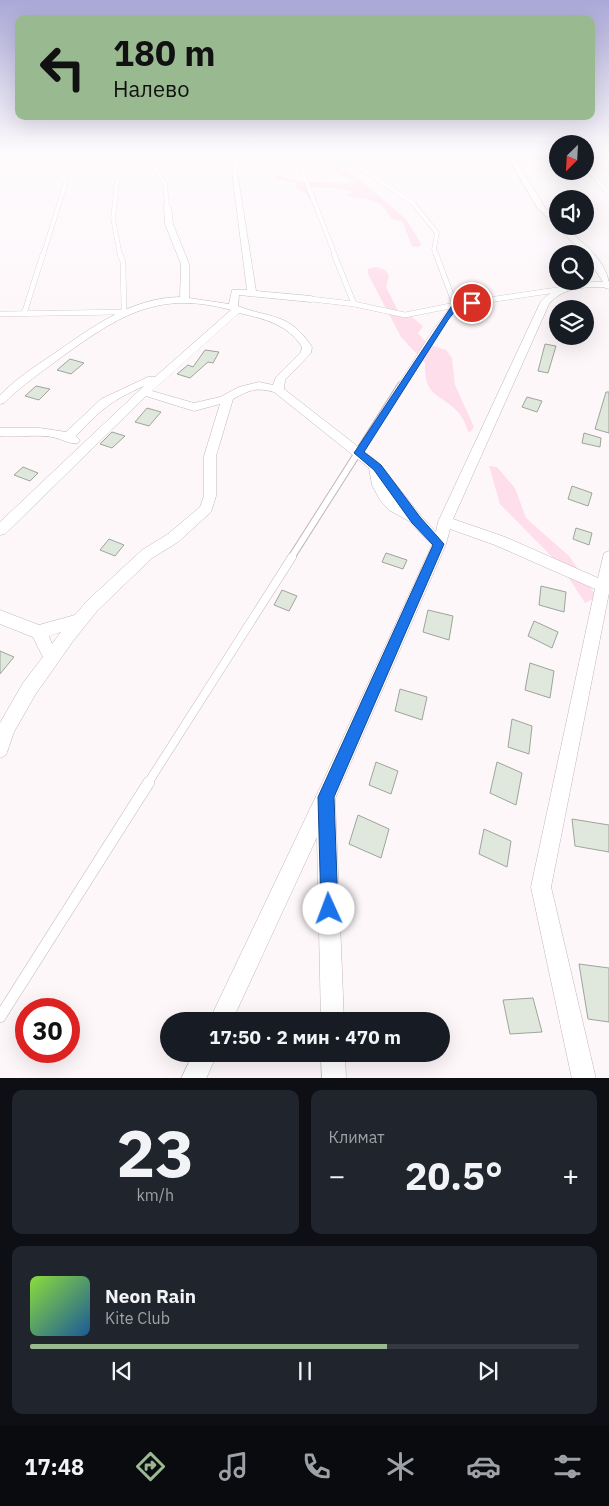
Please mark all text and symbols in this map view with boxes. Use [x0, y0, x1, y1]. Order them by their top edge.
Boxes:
text: 180 m [113, 30, 216, 76]
icon: left [30, 35, 95, 100]
text: Налево [113, 74, 190, 103]
north arrow [549, 135, 594, 180]
map controls [549, 135, 594, 345]
button: sound [549, 190, 594, 235]
button: search [549, 245, 594, 290]
pin [451, 282, 493, 324]
icon: arrive [458, 289, 486, 317]
button: layers [549, 300, 594, 345]
position arrow [302, 882, 354, 934]
speed limit sign: 30 [15, 998, 80, 1063]
text: 17:50 · 2 мин · 470 m [209, 1025, 401, 1049]
text: 23 [116, 1110, 194, 1195]
text: Климат [329, 1127, 385, 1147]
text: 20.5° [405, 1151, 503, 1200]
text: − [329, 1157, 345, 1194]
text: + [562, 1157, 579, 1194]
text: km/h [136, 1185, 174, 1205]
text: Neon Rain [105, 1284, 196, 1308]
text: Kite Club [105, 1308, 170, 1328]
icon: previous [108, 1357, 136, 1385]
icon: pause [291, 1357, 319, 1385]
icon: next [474, 1357, 502, 1385]
icon: directions [133, 1449, 168, 1484]
icon: music [216, 1449, 251, 1484]
icon: phone [299, 1449, 334, 1484]
icon: climate [383, 1449, 418, 1484]
icon: car [466, 1449, 501, 1484]
icon: filters [550, 1449, 585, 1484]
text: 17:48 [24, 1452, 84, 1481]

